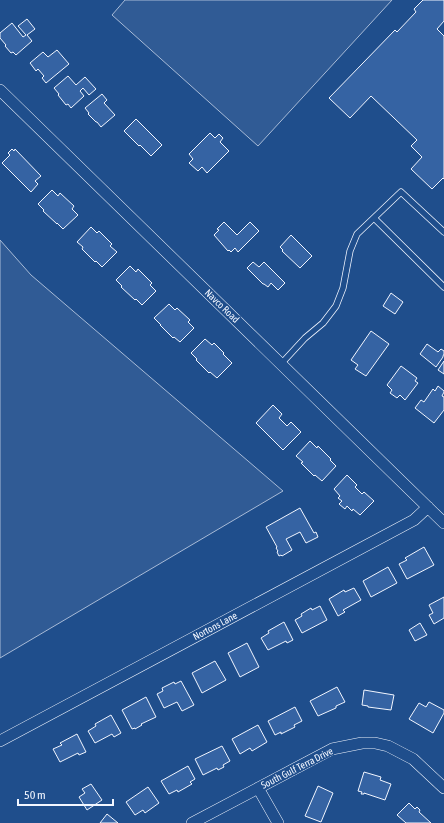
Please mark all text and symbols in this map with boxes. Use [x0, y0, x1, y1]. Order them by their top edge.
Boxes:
street label: Navco Road [203, 287, 242, 325]
street label: Nortons Lane [191, 610, 239, 642]
street label: South Gulf Terra Drive [259, 745, 335, 791]
scale bar [18, 781, 113, 807]
text: 50 m [24, 788, 46, 802]

